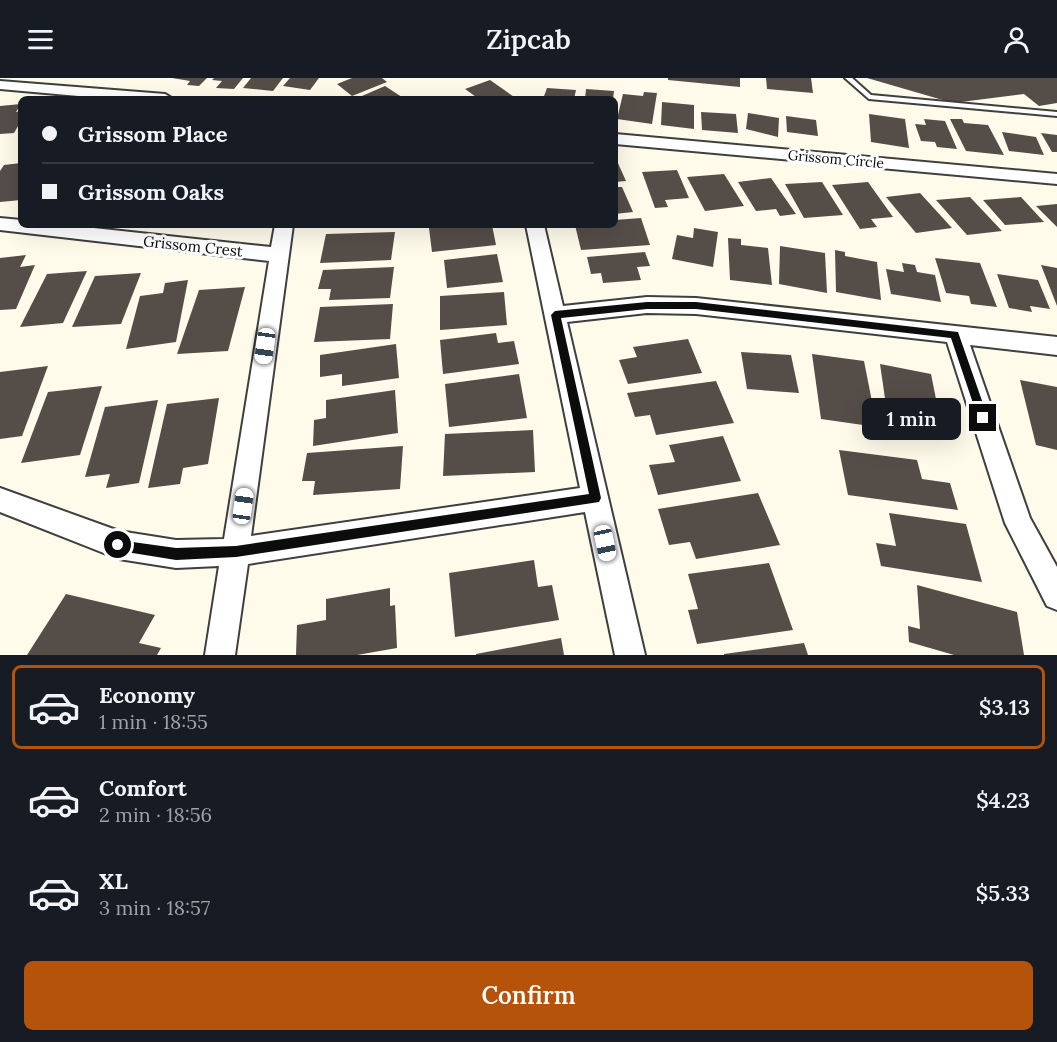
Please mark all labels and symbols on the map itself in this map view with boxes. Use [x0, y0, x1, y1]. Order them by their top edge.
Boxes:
street label: Grissom Circle [787, 146, 885, 172]
street label: Grissom Crest [142, 231, 244, 261]
car [254, 327, 276, 365]
callout: 1 min [863, 397, 962, 439]
route end [969, 404, 996, 431]
car [232, 487, 254, 525]
car [592, 524, 618, 562]
route start [104, 531, 131, 558]

